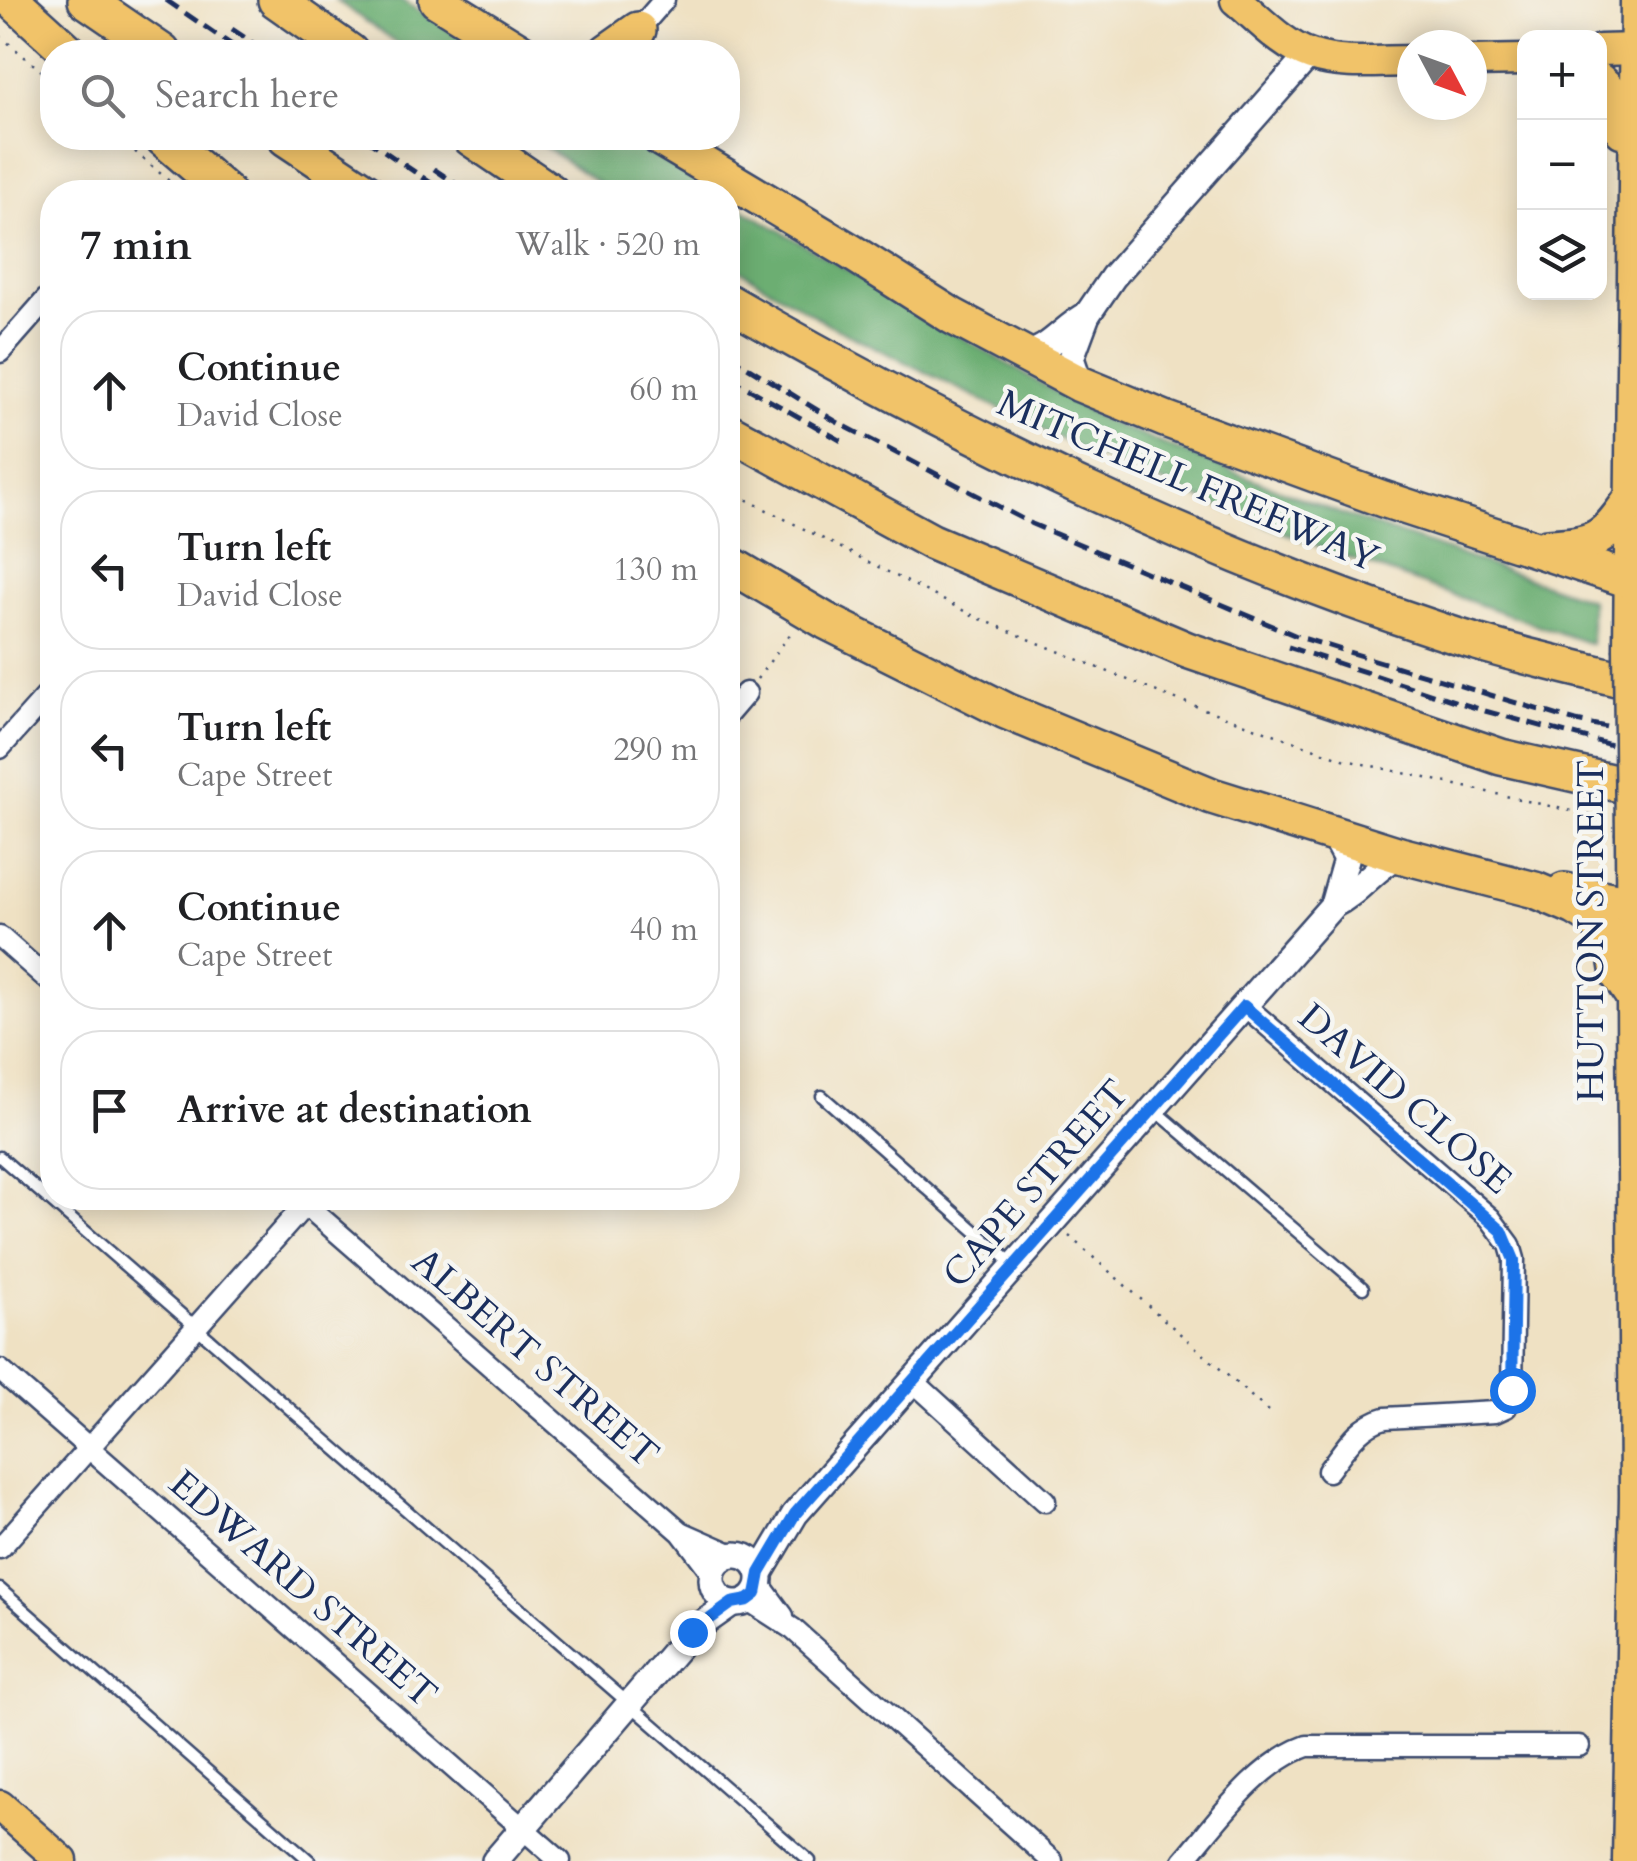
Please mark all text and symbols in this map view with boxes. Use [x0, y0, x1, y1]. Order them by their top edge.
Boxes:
north arrow [1397, 30, 1487, 120]
map controls [1517, 30, 1607, 300]
button: + [1517, 30, 1607, 120]
search box [40, 40, 740, 150]
icon: search [75, 68, 130, 123]
text: Search here [155, 69, 339, 121]
button: − [1517, 120, 1607, 210]
button: layers [1517, 210, 1607, 300]
text: 7 min [80, 217, 192, 274]
text: Walk · 520 m [515, 223, 700, 267]
text: Continue [177, 342, 341, 394]
icon: ahead [82, 363, 137, 418]
text: 60 m [630, 368, 698, 412]
street label: MITCHELL FREEWAY [989, 377, 1387, 585]
text: David Close [177, 394, 343, 438]
text: Turn left [177, 522, 331, 574]
icon: left [82, 543, 137, 598]
text: 130 m [613, 548, 698, 592]
text: David Close [177, 574, 343, 618]
text: Turn left [177, 702, 331, 754]
icon: left [82, 723, 137, 778]
text: 290 m [613, 728, 698, 772]
text: Cape Street [177, 754, 332, 798]
street label: HUTTON STREET [1565, 760, 1617, 1102]
text: Continue [177, 882, 341, 934]
icon: ahead [82, 903, 137, 958]
text: 40 m [630, 908, 698, 952]
text: Cape Street [177, 934, 332, 978]
street label: DAVID CLOSE [1287, 992, 1523, 1206]
street label: CAPE STREET [931, 1069, 1141, 1299]
icon: arrive [82, 1083, 137, 1138]
text: Arrive at destination [177, 1084, 532, 1136]
street label: ALBERT STREET [400, 1236, 670, 1480]
route start [1490, 1368, 1536, 1414]
street label: EDWARD STREET [158, 1458, 448, 1720]
route end [670, 1610, 716, 1656]

